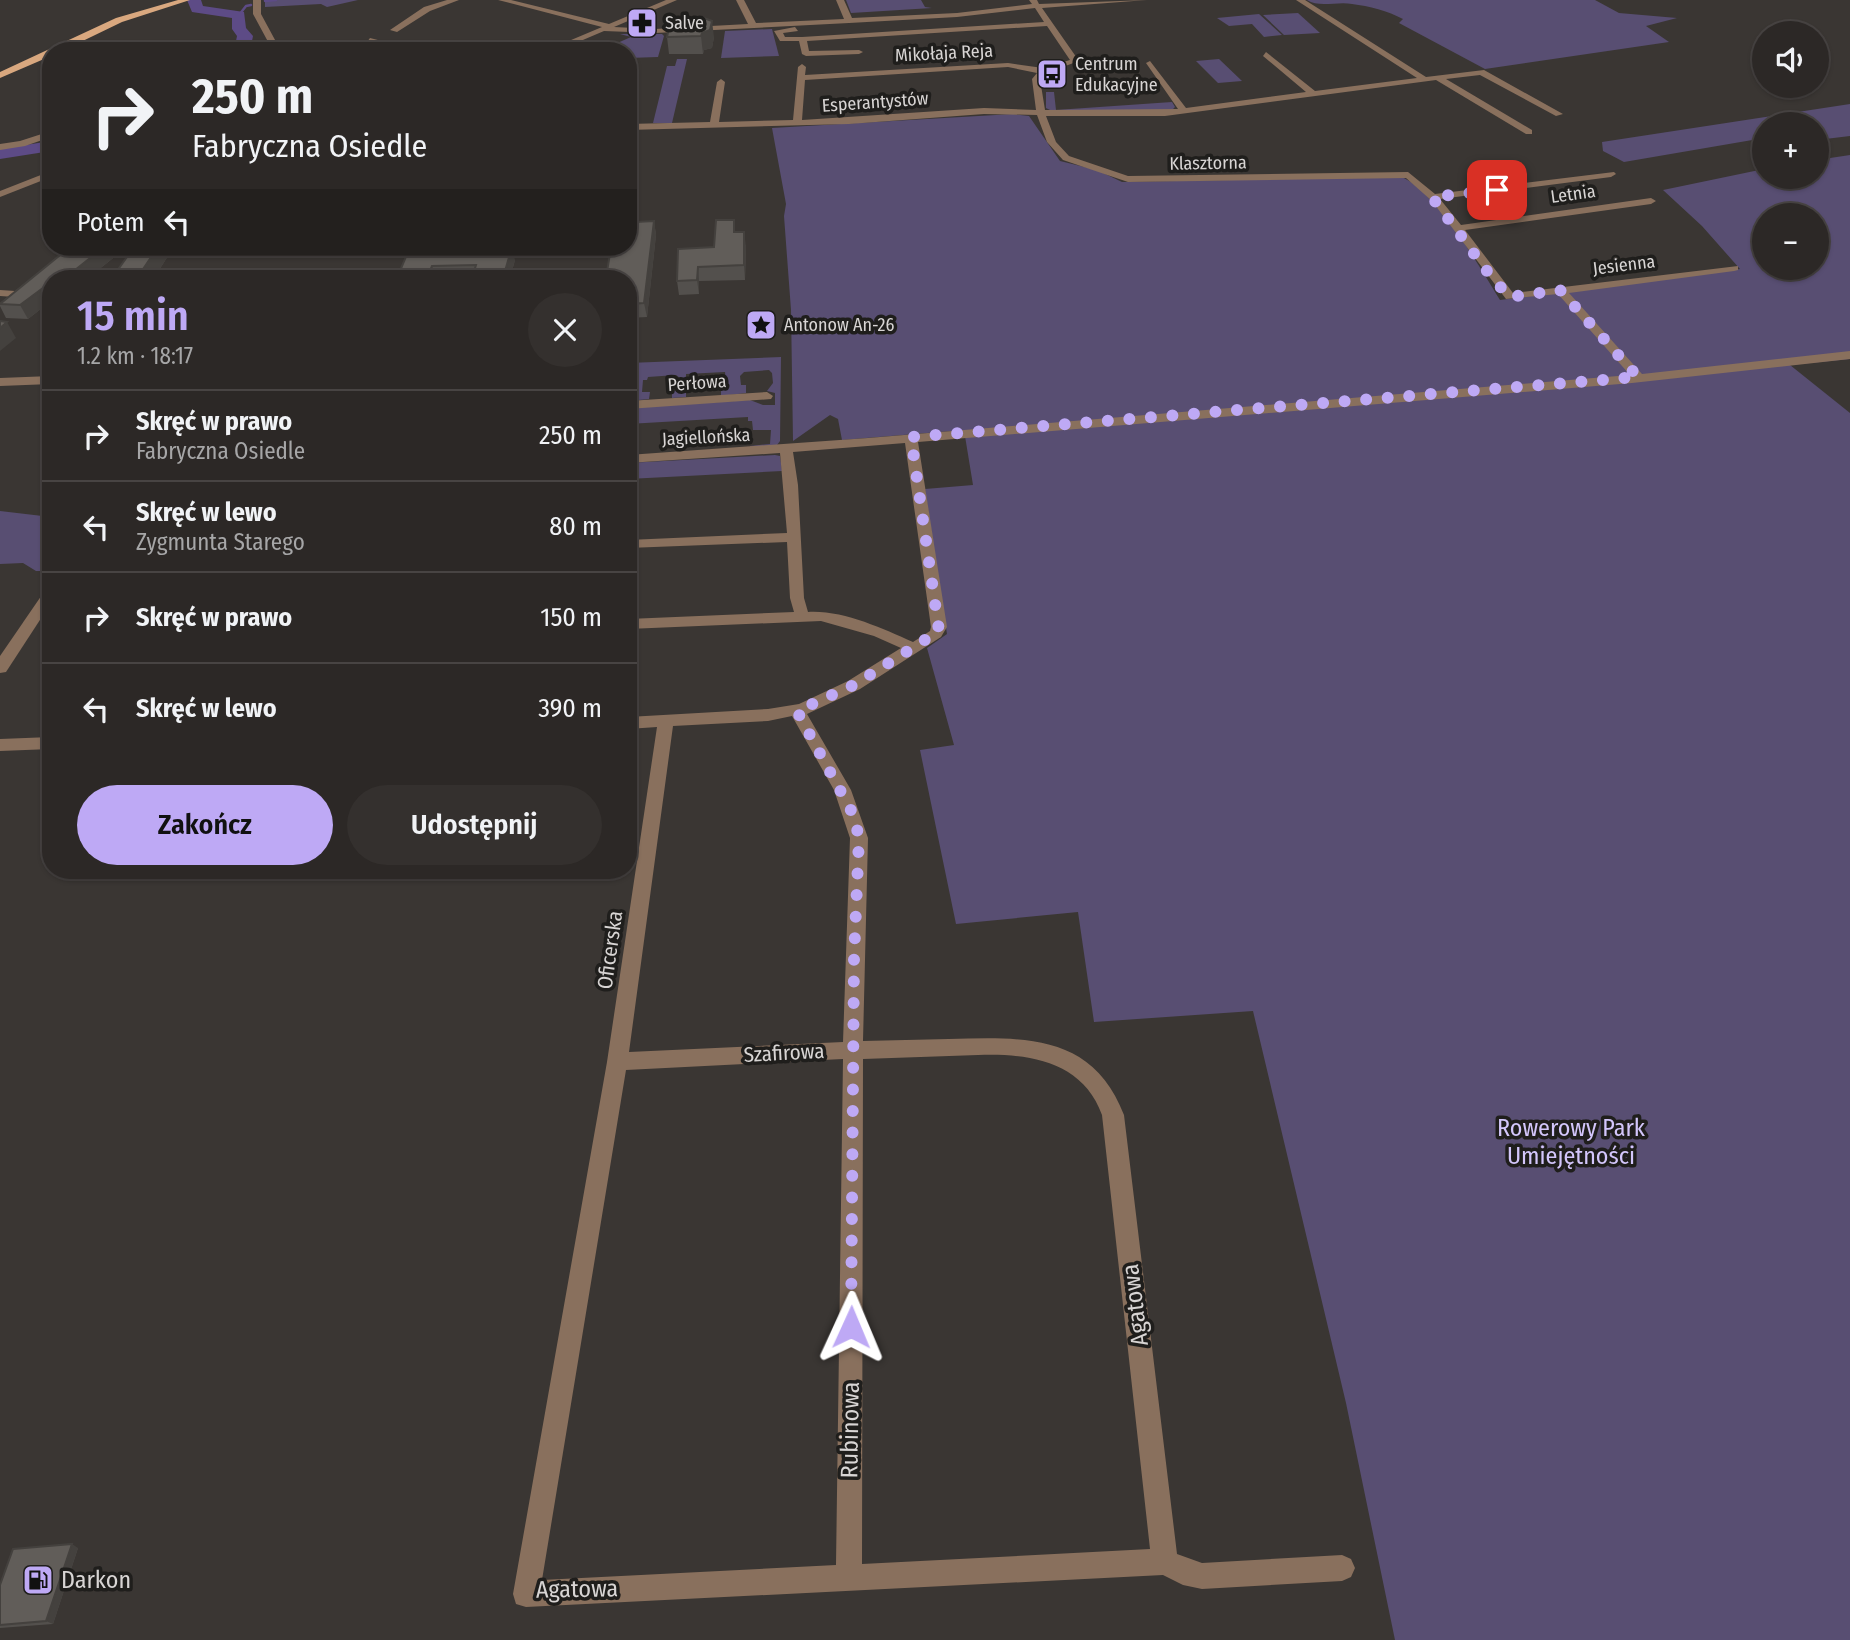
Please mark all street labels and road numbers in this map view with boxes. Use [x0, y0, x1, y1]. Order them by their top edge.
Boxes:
street label: Mikołaja Reja [894, 39, 994, 67]
street label: Esperantystów [821, 87, 929, 117]
street label: Klasztorna [1169, 151, 1247, 175]
street label: Letnia [1549, 180, 1597, 208]
street label: Jesienna [1592, 250, 1657, 280]
street label: Perłowa [667, 370, 727, 396]
street label: Jagiellońska [661, 424, 751, 450]
street label: Oficerska [592, 909, 628, 991]
street label: Szafirowa [743, 1038, 825, 1068]
street label: Agatowa [1116, 1262, 1154, 1348]
street label: Rubinowa [835, 1381, 865, 1479]
street label: Agatowa [536, 1574, 618, 1604]

